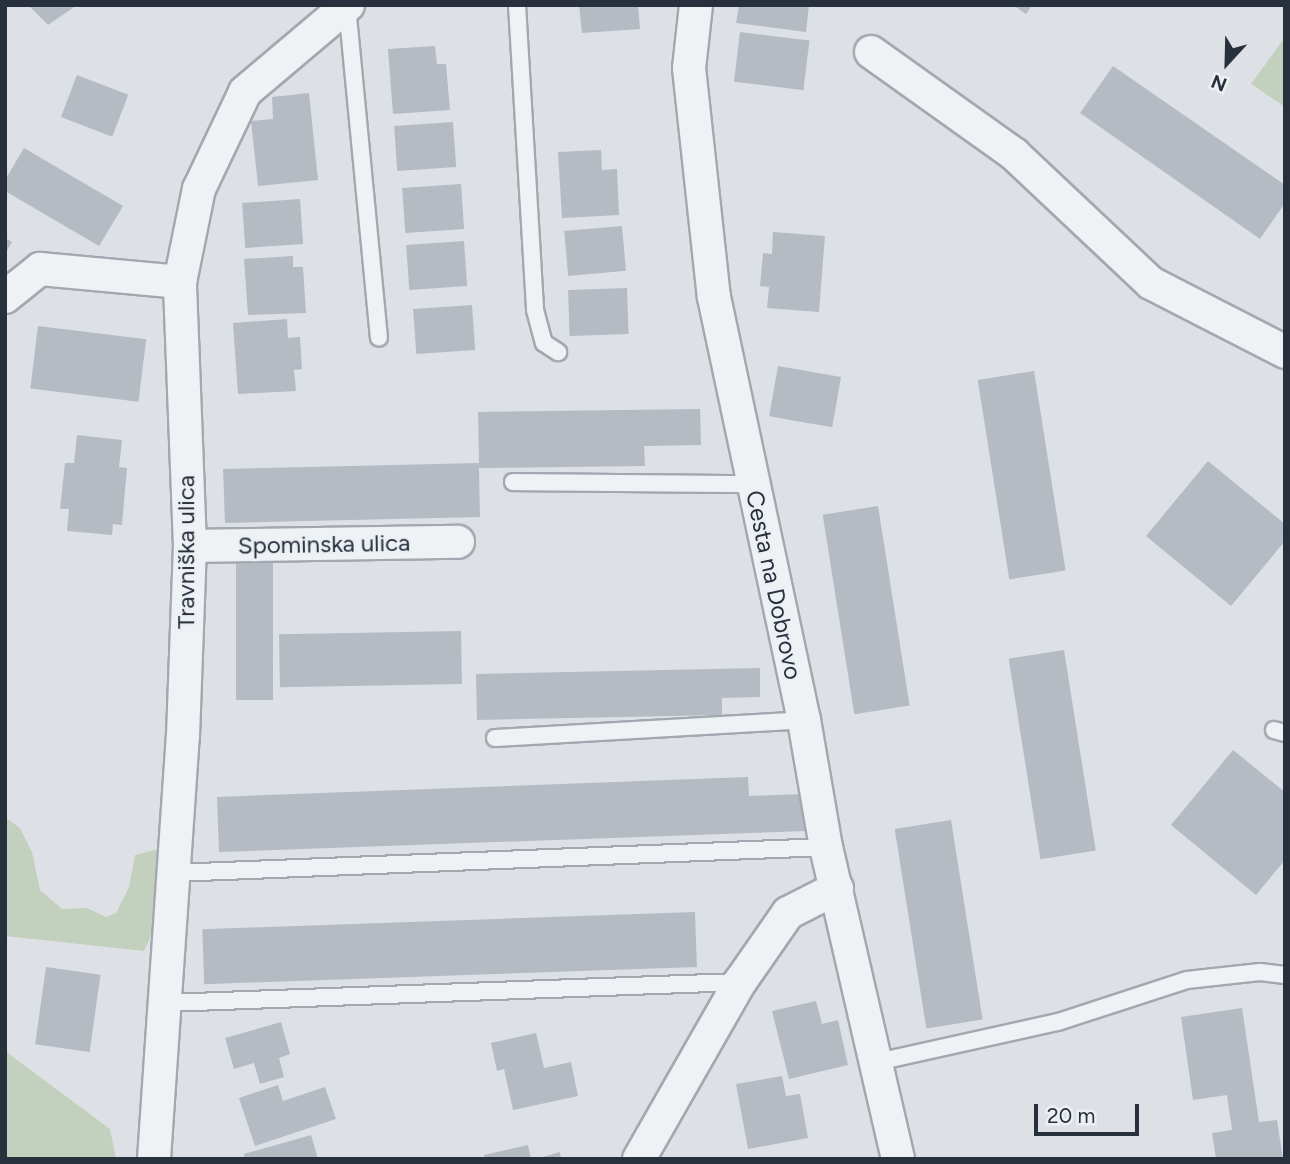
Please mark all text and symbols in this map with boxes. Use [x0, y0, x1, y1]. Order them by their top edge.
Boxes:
north arrow [1192, 28, 1262, 98]
text: N [1208, 70, 1230, 96]
street label: Travniška ulica [172, 475, 200, 629]
street label: Cesta na Dobrovo [740, 488, 808, 682]
street label: Spominska ulica [238, 528, 410, 560]
scale bar [1038, 1090, 1143, 1134]
text: 20 m [1047, 1103, 1095, 1128]

